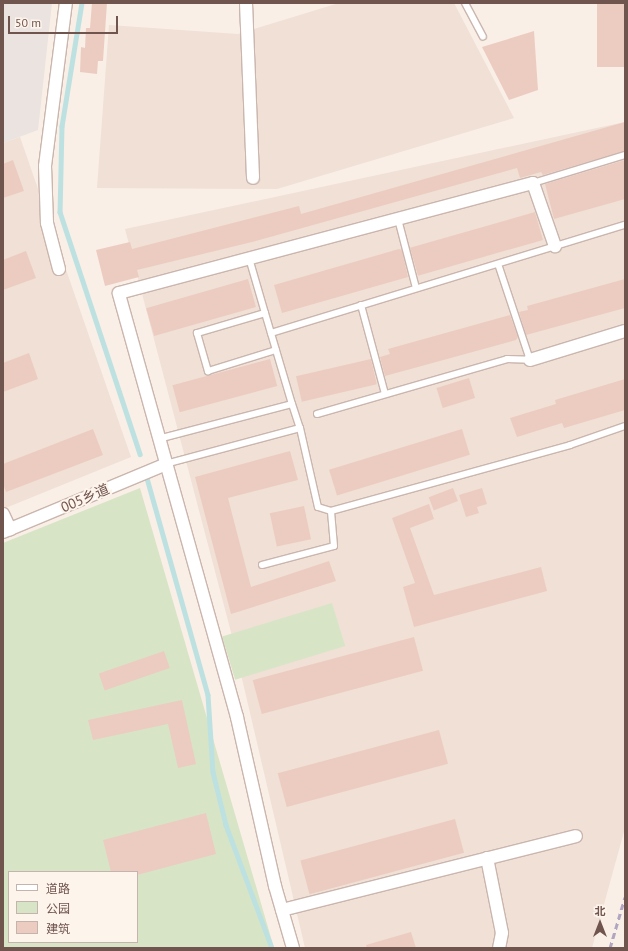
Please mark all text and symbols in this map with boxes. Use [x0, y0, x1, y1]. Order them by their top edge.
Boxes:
scale bar [10, 8, 120, 34]
text: 50 m [15, 15, 41, 30]
street label: 005乡道 [58, 480, 112, 516]
legend [8, 871, 138, 943]
text: 道路 [46, 881, 70, 896]
text: 公园 [46, 901, 70, 916]
north arrow [580, 903, 620, 943]
text: 北 [595, 904, 606, 918]
text: 建筑 [46, 921, 70, 936]

